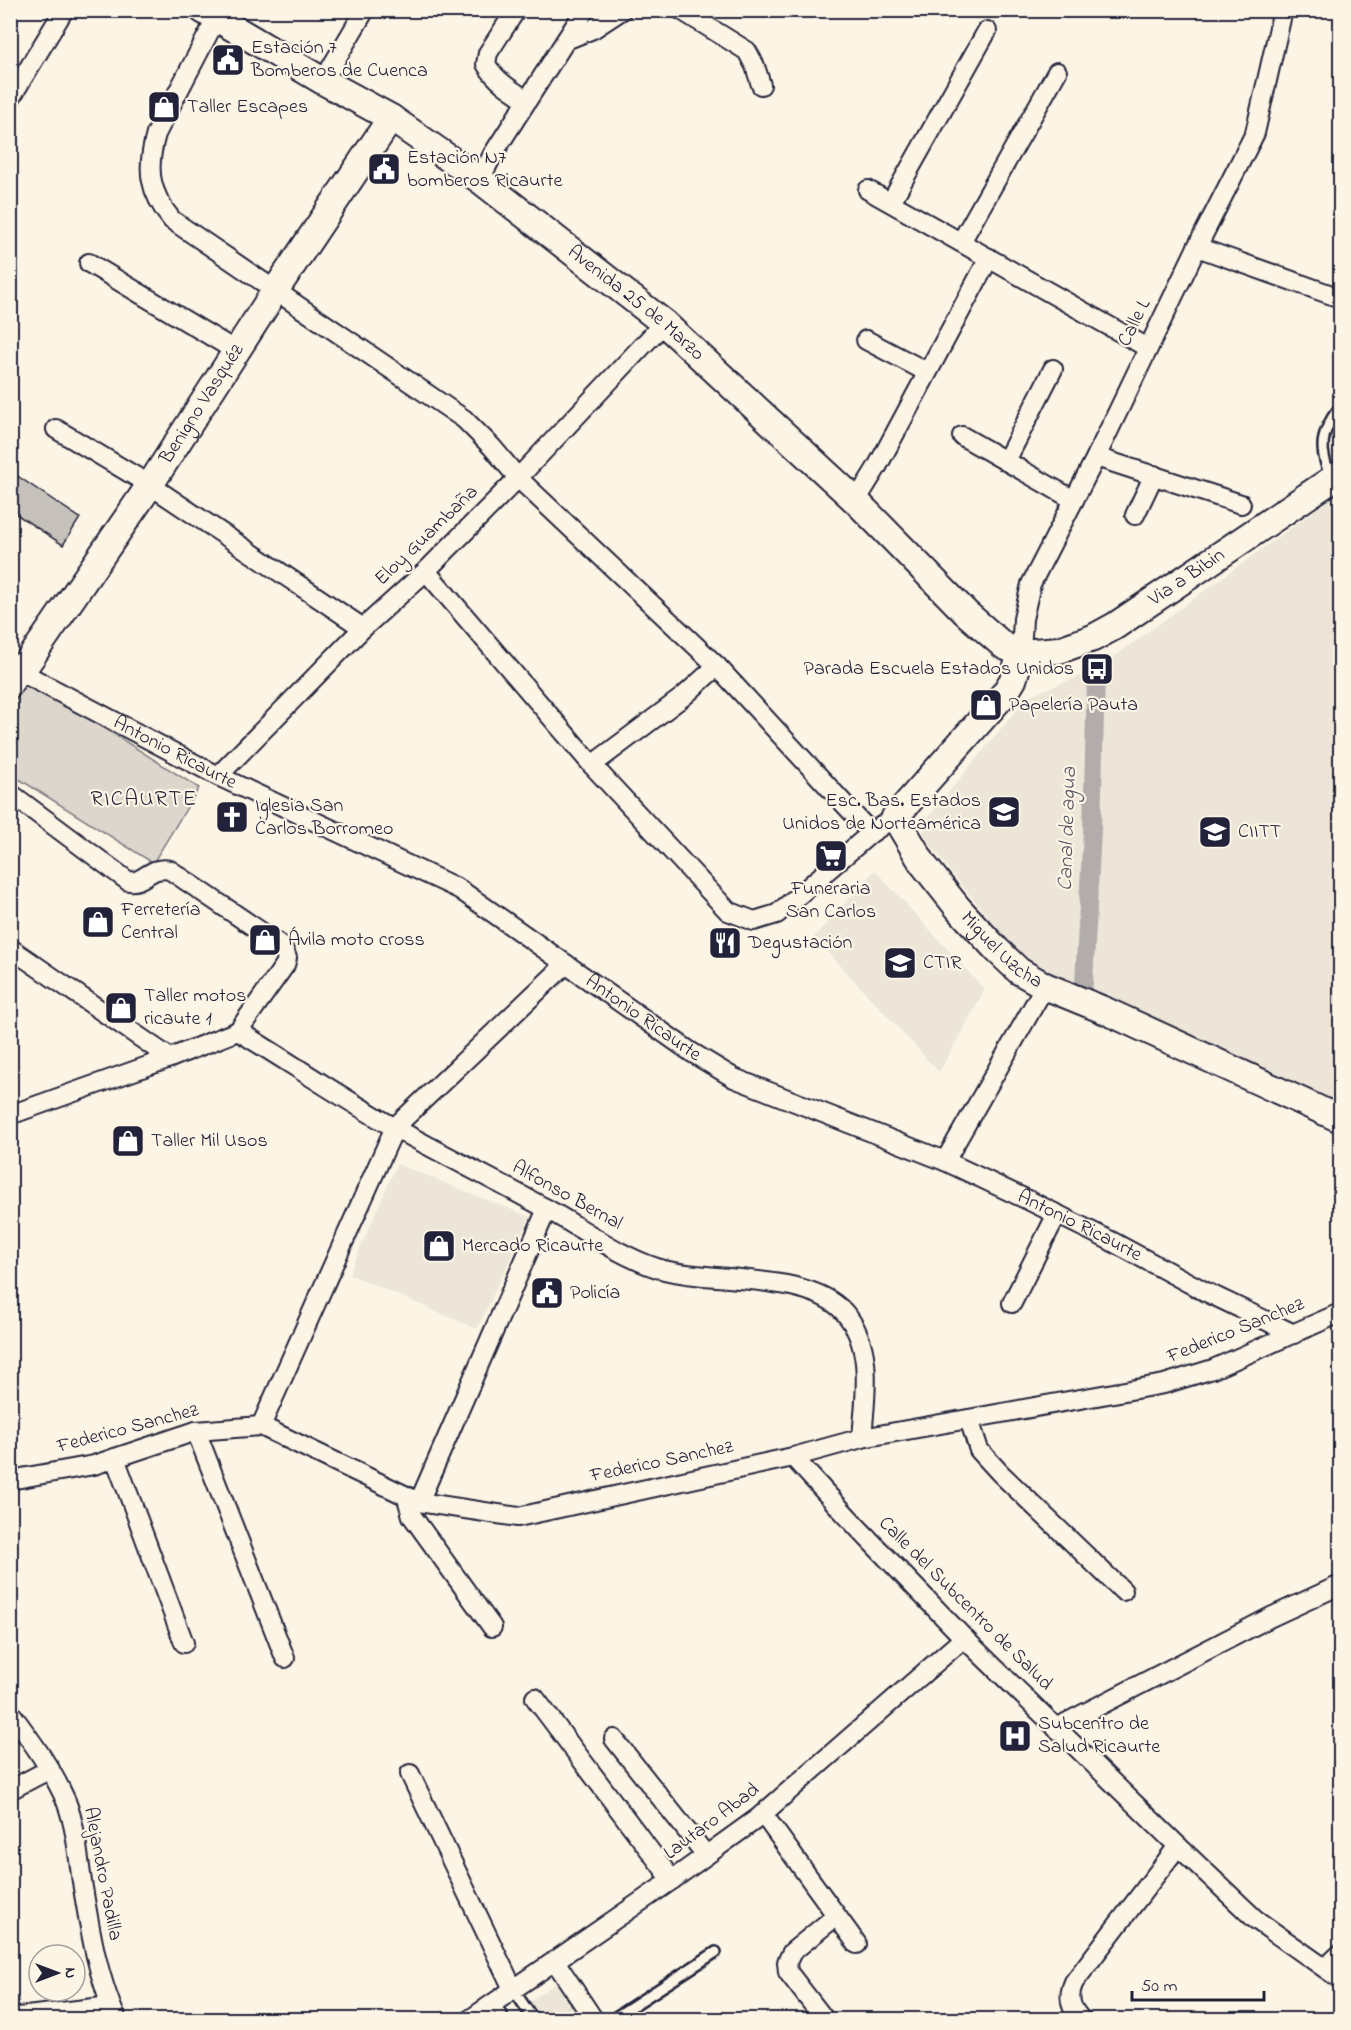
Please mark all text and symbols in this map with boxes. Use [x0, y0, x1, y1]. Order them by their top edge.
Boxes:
place label: Estación 7 Bomberos de Cuenca [250, 34, 428, 86]
public building icon: Estación 7 Bomberos de Cuenca [210, 42, 246, 78]
shop icon: Taller Escapes [146, 89, 182, 125]
place label: Taller Escapes [187, 93, 308, 122]
place label: Estación N7 bomberos Ricaurte [407, 144, 562, 196]
public building icon: Estación N7 bomberos Ricaurte [366, 151, 402, 187]
street label: Avenida 25 de Marzo [561, 238, 711, 368]
street label: Calle L [1111, 294, 1159, 352]
street label: Benigno Vasquéz [152, 338, 252, 471]
street label: Eloy Guambaña [369, 479, 485, 593]
street label: Via a Bibin [1142, 541, 1231, 614]
bus stop icon: Parada Escuela Estados Unidos [1079, 651, 1115, 687]
place label: Parada Escuela Estados Unidos [804, 655, 1074, 684]
shop icon: Papelería Pauta [968, 687, 1004, 723]
place label: Papelería Pauta [1009, 691, 1138, 720]
street label: Antonio Ricaurte [108, 709, 241, 797]
water label: Canal de agua [1051, 766, 1086, 891]
district label: RICAURTE [91, 784, 197, 816]
place label: Esc. Bas. Estados Unidos de Norteamérica [782, 787, 981, 839]
place label: Iglesia San Carlos Borromeo [255, 792, 393, 844]
school or university icon: Esc. Bas. Estados Unidos de Norteamérica [986, 794, 1022, 830]
church icon: Iglesia San Carlos Borromeo [214, 799, 250, 835]
school or university icon: CIITT [1197, 814, 1233, 850]
place label: CIITT [1238, 818, 1281, 847]
supermarket icon: Funeraria San Carlos [813, 838, 849, 874]
place label: Funeraria San Carlos [786, 875, 876, 927]
place label: Ferretería Central [120, 896, 201, 948]
shop icon: Ferretería Central [80, 904, 116, 940]
street label: Miguel Uzcha [954, 905, 1048, 996]
shop icon: Ávila moto cross [247, 922, 283, 958]
restaurant icon: Degustación [707, 925, 743, 961]
place label: Ávila moto cross [288, 926, 425, 955]
place label: Degustación [747, 929, 853, 959]
school or university icon: CTIR [882, 945, 918, 981]
place label: CTIR [923, 949, 962, 978]
street label: Antonio Ricaurte [579, 967, 707, 1069]
place label: Taller motos ricaute 1 [144, 982, 246, 1034]
shop icon: Taller motos ricaute 1 [103, 990, 139, 1026]
shop icon: Taller Mil Usos [110, 1123, 146, 1159]
place label: Taller Mil Usos [151, 1127, 268, 1156]
street label: Alfonso Bernal [507, 1154, 627, 1238]
street label: Antonio Ricaurte [1013, 1183, 1147, 1269]
shop icon: Mercado Ricaurte [421, 1228, 457, 1264]
place label: Mercado Ricaurte [462, 1232, 603, 1261]
public building icon: Policía [529, 1275, 565, 1311]
place label: Policía [570, 1279, 620, 1308]
street label: Federico Sanchez [1162, 1290, 1309, 1372]
street label: Federico Sanchez [53, 1396, 203, 1462]
street label: Federico Sanchez [587, 1433, 737, 1492]
street label: Calle del Subcentro de Salud [871, 1510, 1059, 1698]
place label: Subcentro de Salud Ricaurte [1038, 1710, 1160, 1762]
hospital icon: Subcentro de Salud Ricaurte [997, 1718, 1033, 1754]
street label: Lautaro Abad [658, 1776, 766, 1868]
street label: Alejandro Padilla [75, 1805, 129, 1943]
north arrow [27, 1943, 87, 2003]
scale bar [1132, 1964, 1264, 2002]
text: N [58, 1968, 82, 1979]
text: 50 m [1141, 1974, 1178, 2000]

